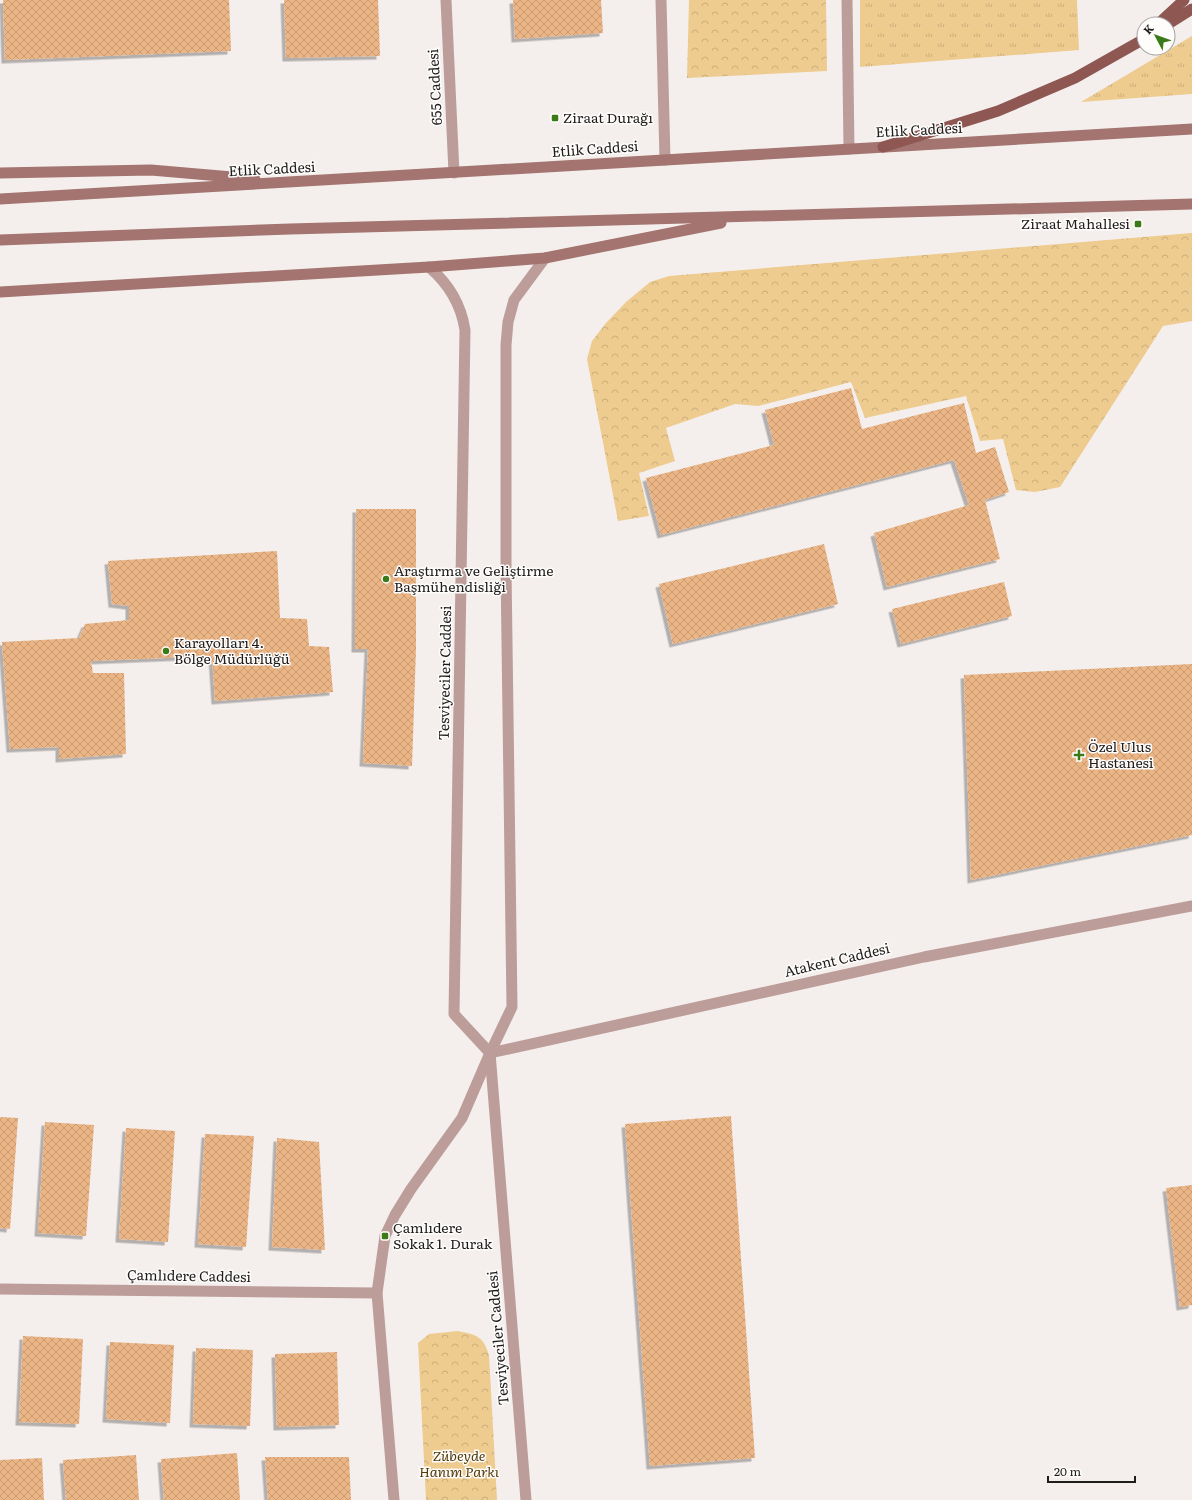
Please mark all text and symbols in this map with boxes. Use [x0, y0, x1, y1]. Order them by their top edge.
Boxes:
north arrow [1136, 16, 1176, 56]
text: K [1139, 20, 1157, 37]
street label: 655 Caddesi [422, 48, 446, 126]
place label: Ziraat Durağı [563, 107, 653, 127]
marker: Ziraat Durağı [550, 113, 560, 123]
street label: Etlik Caddesi [875, 117, 963, 141]
street label: Etlik Caddesi [551, 135, 639, 161]
street label: Etlik Caddesi [228, 156, 316, 180]
place label: Ziraat Mahallesi [1021, 213, 1130, 233]
marker: Ziraat Mahallesi [1133, 219, 1143, 229]
place label: Araştırma ve Geliştirme Başmühendisliği [394, 560, 554, 596]
marker: Araştırma ve Geliştirme Başmühendisliği [381, 574, 391, 584]
street label: Tesviyeciler Caddesi [433, 605, 455, 741]
place label: Karayolları 4. Bölge Müdürlüğü [174, 632, 290, 668]
marker: Karayolları 4. Bölge Müdürlüğü [161, 646, 171, 656]
place label: Özel Ulus Hastanesi [1088, 736, 1154, 772]
marker: Özel Ulus Hastanesi [1073, 749, 1085, 761]
street label: Atakent Caddesi [782, 937, 892, 981]
place label: Çamlıdere Sokak 1. Durak [393, 1217, 493, 1253]
marker: Çamlıdere Sokak 1. Durak [380, 1231, 390, 1241]
street label: Çamlıdere Caddesi [127, 1264, 252, 1286]
street label: Tesviyeciler Caddesi [481, 1270, 513, 1406]
park label: Zübeyde Hanım Parkı [419, 1445, 500, 1481]
scale bar [1048, 1458, 1135, 1484]
text: 20 m [1054, 1462, 1081, 1480]

